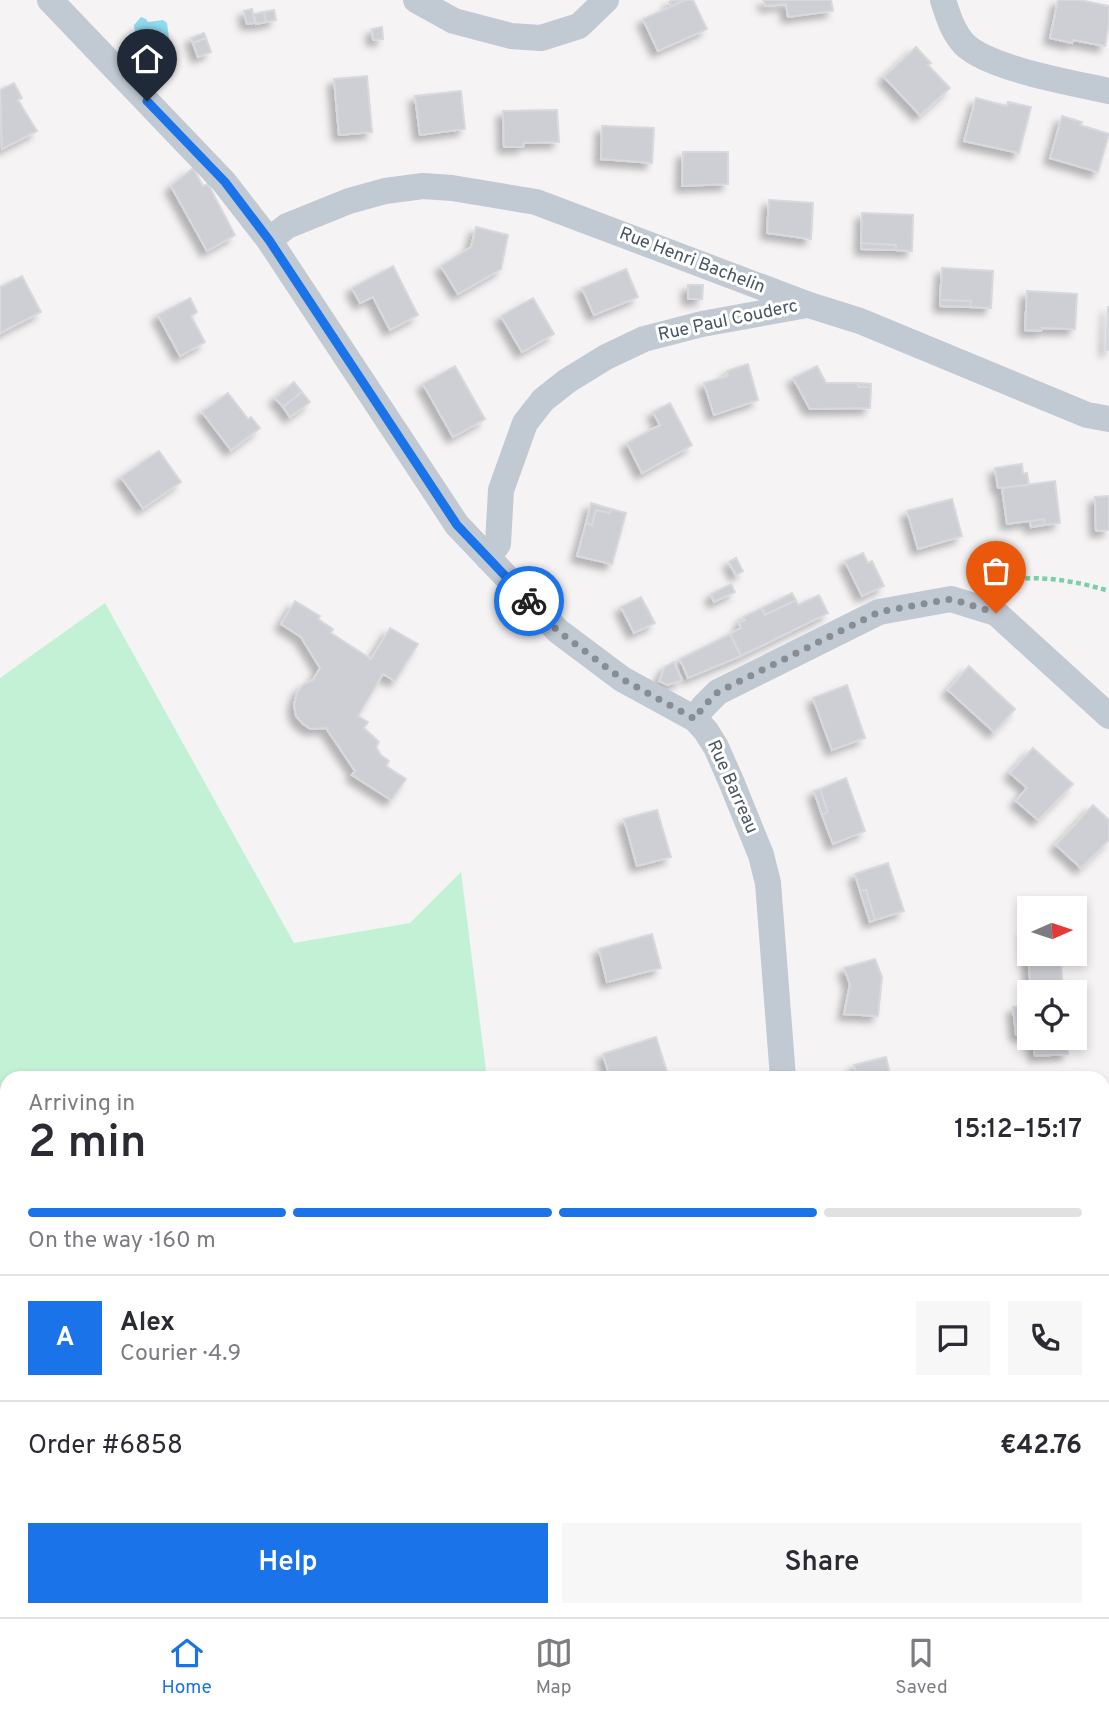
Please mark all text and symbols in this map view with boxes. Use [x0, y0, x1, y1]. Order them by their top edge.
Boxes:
pin [117, 29, 177, 101]
icon: home [128, 40, 166, 78]
street label: Rue Henri Bachelin [616, 223, 768, 299]
street label: Rue Paul Couderc [656, 295, 800, 347]
pin [966, 541, 1026, 613]
icon: bag [977, 552, 1015, 590]
courier [494, 566, 564, 636]
icon: bike [510, 582, 548, 620]
street label: Rue Barreau [701, 737, 763, 837]
north arrow [1017, 896, 1087, 966]
map controls [1017, 896, 1087, 1050]
button: locate [1017, 980, 1087, 1050]
text: Arriving in [28, 1090, 135, 1119]
text: 15:12–15:17 [954, 1114, 1082, 1147]
text: 2 min [28, 1115, 147, 1174]
text: On the way · 160 m [28, 1227, 216, 1256]
button: chat [916, 1301, 990, 1375]
button: phone [1008, 1301, 1082, 1375]
text: Alex [120, 1307, 175, 1340]
text: A [56, 1322, 74, 1355]
text: Courier · 4.9 [120, 1340, 241, 1369]
text: Order #6858 [28, 1430, 183, 1463]
text: €42.76 [1000, 1430, 1082, 1463]
button: Help [28, 1523, 548, 1603]
button: Share [562, 1523, 1082, 1603]
tab: Home [161, 1634, 212, 1700]
tab: Map [535, 1634, 573, 1700]
tab: Saved [895, 1634, 948, 1700]

